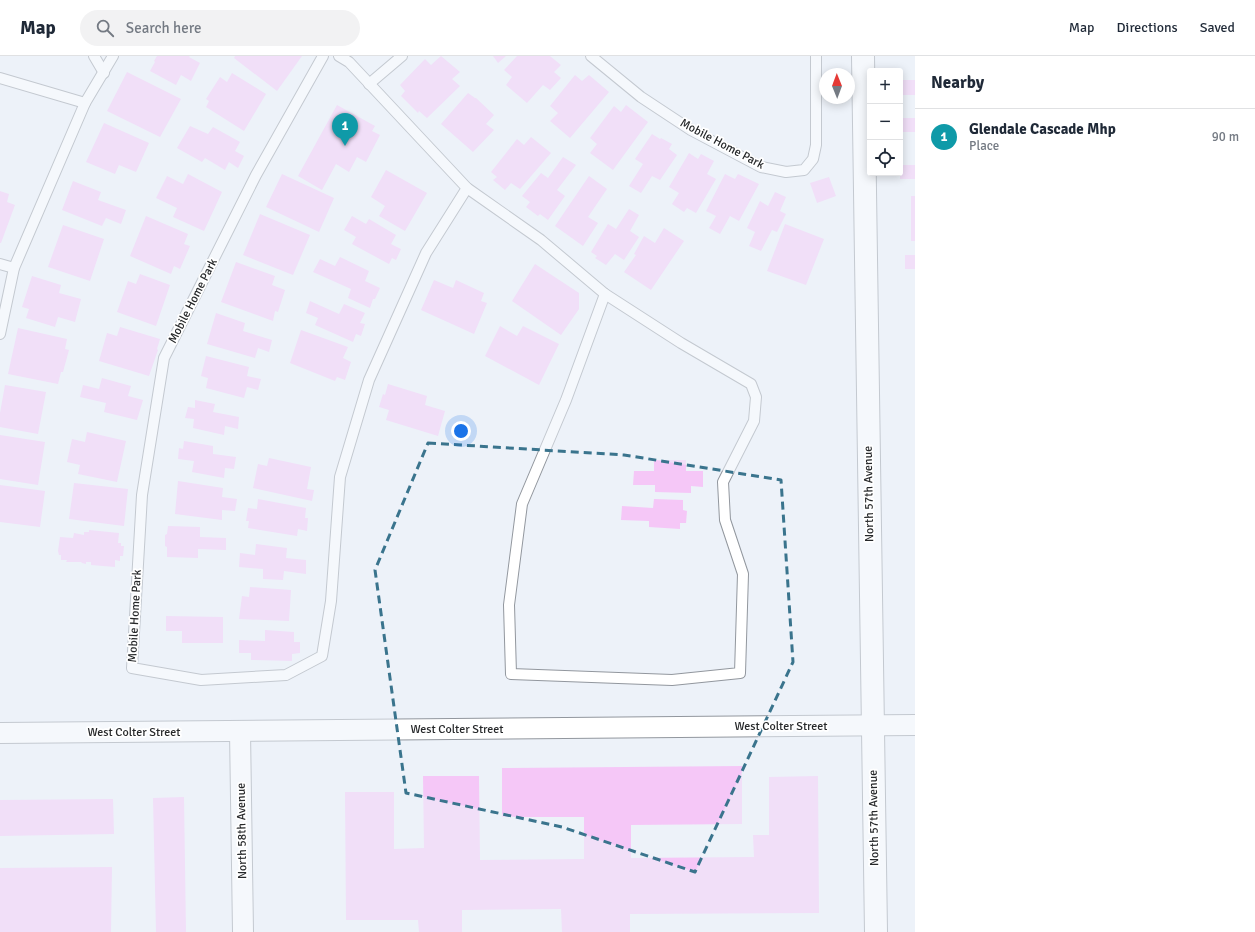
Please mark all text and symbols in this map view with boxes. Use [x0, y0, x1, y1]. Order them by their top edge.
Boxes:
search box [80, 10, 360, 46]
text: Map [20, 16, 56, 40]
icon: search [94, 17, 116, 39]
text: Search here [126, 19, 201, 37]
text: Map [1069, 19, 1095, 36]
text: Directions [1117, 19, 1178, 36]
text: Saved [1200, 19, 1235, 36]
north arrow [819, 68, 855, 104]
map controls [867, 68, 903, 176]
button: + [867, 68, 903, 104]
text: Nearby [931, 72, 984, 93]
button: − [867, 104, 903, 140]
pin: 1 [332, 113, 358, 146]
street label: Mobile Home Park [677, 116, 767, 172]
text: Glendale Cascade Mhp [969, 120, 1116, 138]
text: 1 [940, 129, 948, 145]
text: 90 m [1212, 129, 1239, 145]
text: Place [969, 138, 999, 154]
button: locate [867, 140, 903, 176]
street label: Mobile Home Park [165, 256, 221, 346]
your location [451, 421, 471, 441]
street label: North 57th Avenue [861, 446, 877, 542]
street label: Mobile Home Park [125, 569, 145, 663]
street label: West Colter Street [735, 719, 827, 734]
street label: West Colter Street [411, 722, 503, 737]
street label: West Colter Street [88, 725, 180, 740]
street label: North 57th Avenue [866, 770, 882, 866]
street label: North 58th Avenue [234, 783, 250, 879]

